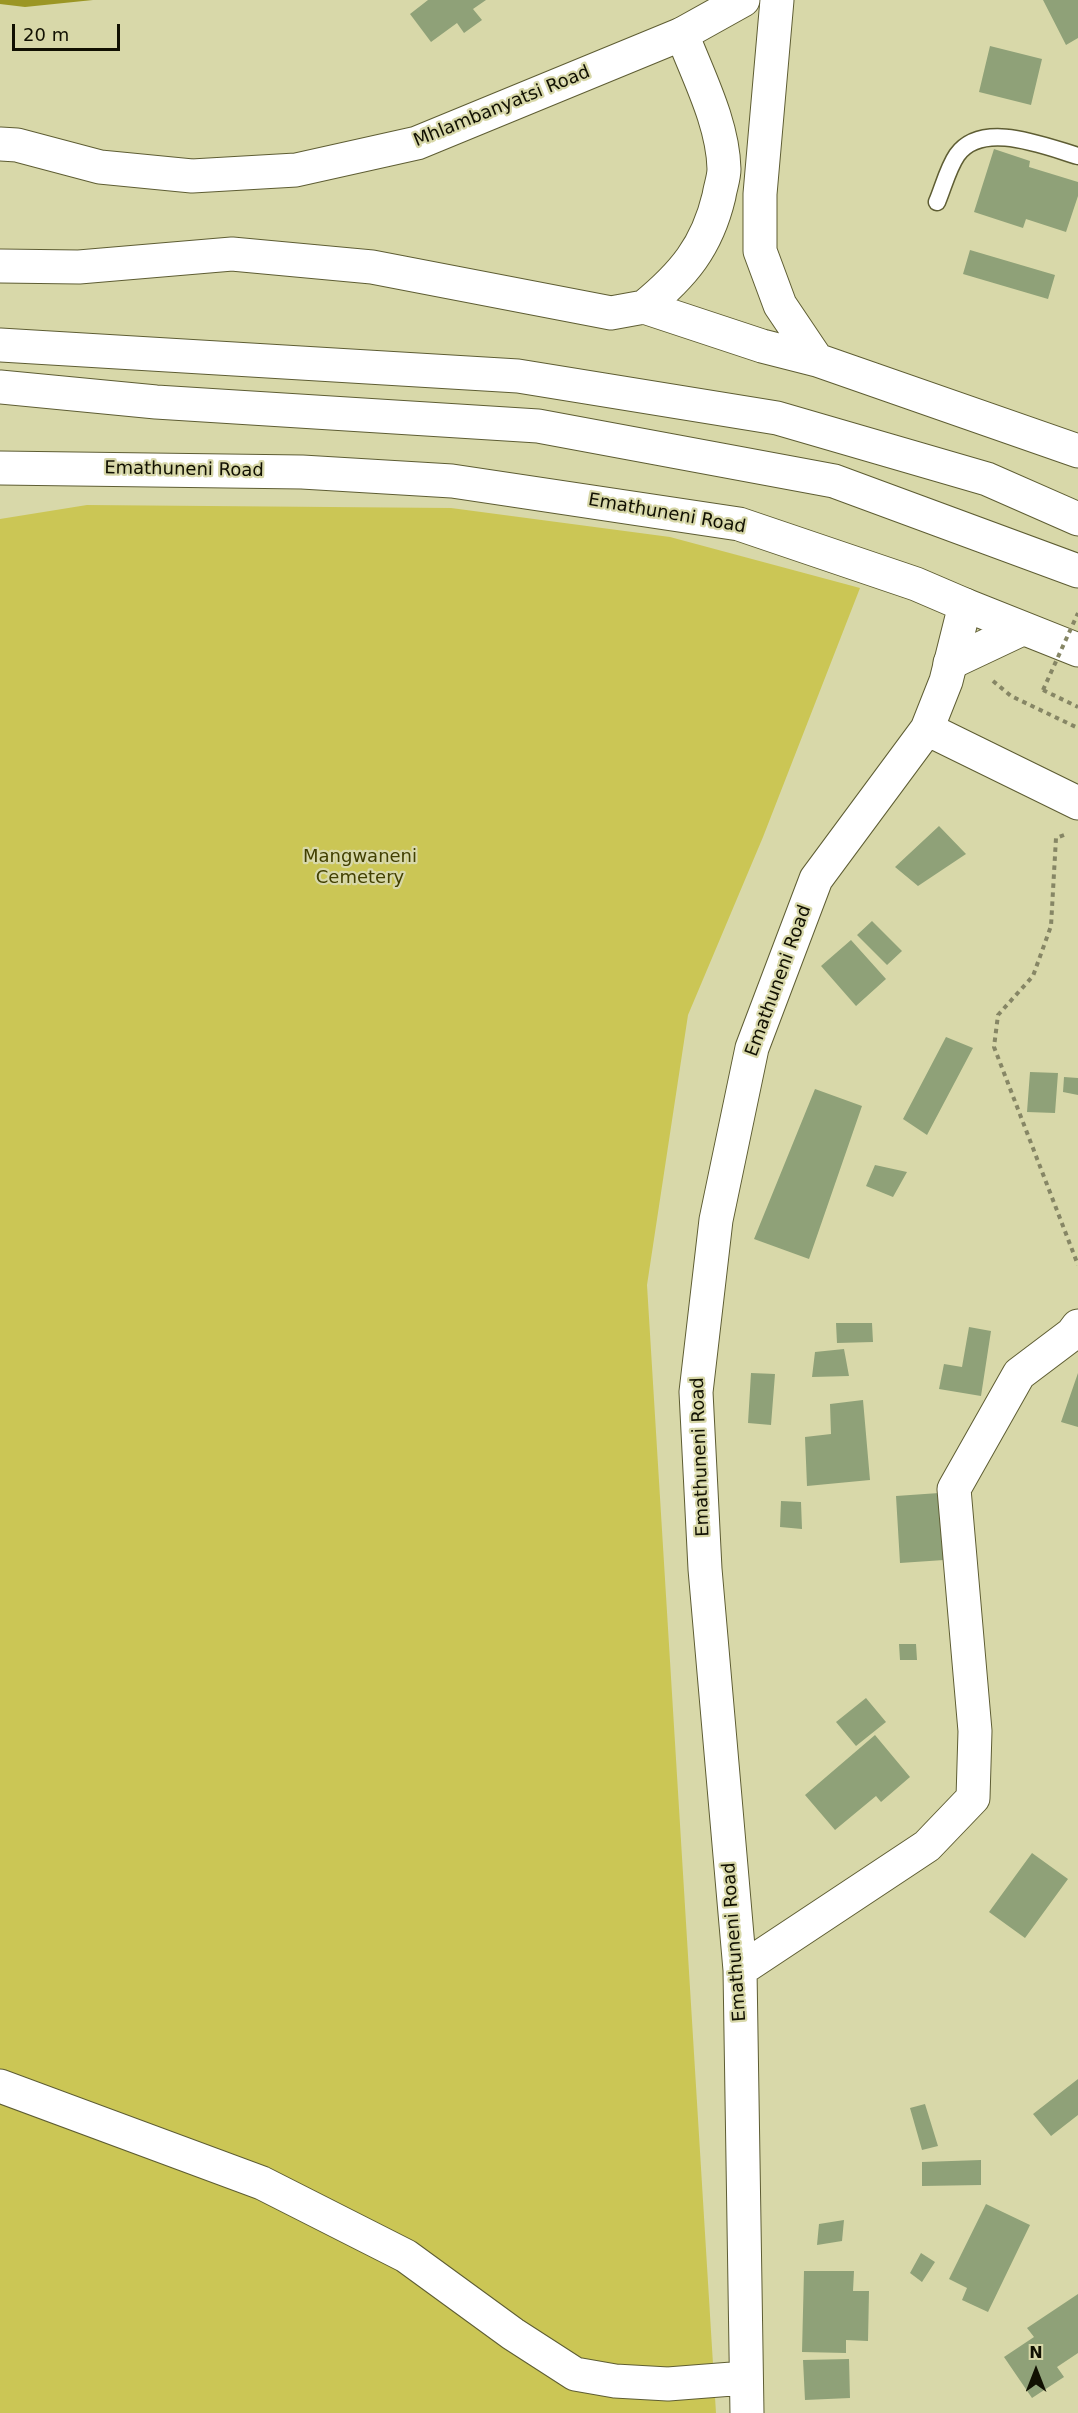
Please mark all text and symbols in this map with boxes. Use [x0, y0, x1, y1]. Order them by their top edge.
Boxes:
scale bar [15, 12, 123, 50]
text: 20 m [23, 24, 69, 45]
street label: Mhlambanyatsi Road [411, 62, 593, 152]
street label: Emathuneni Road [104, 458, 264, 482]
street label: Emathuneni Road [587, 490, 747, 538]
park label: Mangwaneni Cemetery [303, 846, 417, 888]
street label: Emathuneni Road [742, 902, 816, 1060]
street label: Emathuneni Road [687, 1377, 715, 1537]
street label: Emathuneni Road [719, 1862, 751, 2022]
north arrow [1006, 2341, 1066, 2401]
text: N [1029, 2343, 1043, 2362]

